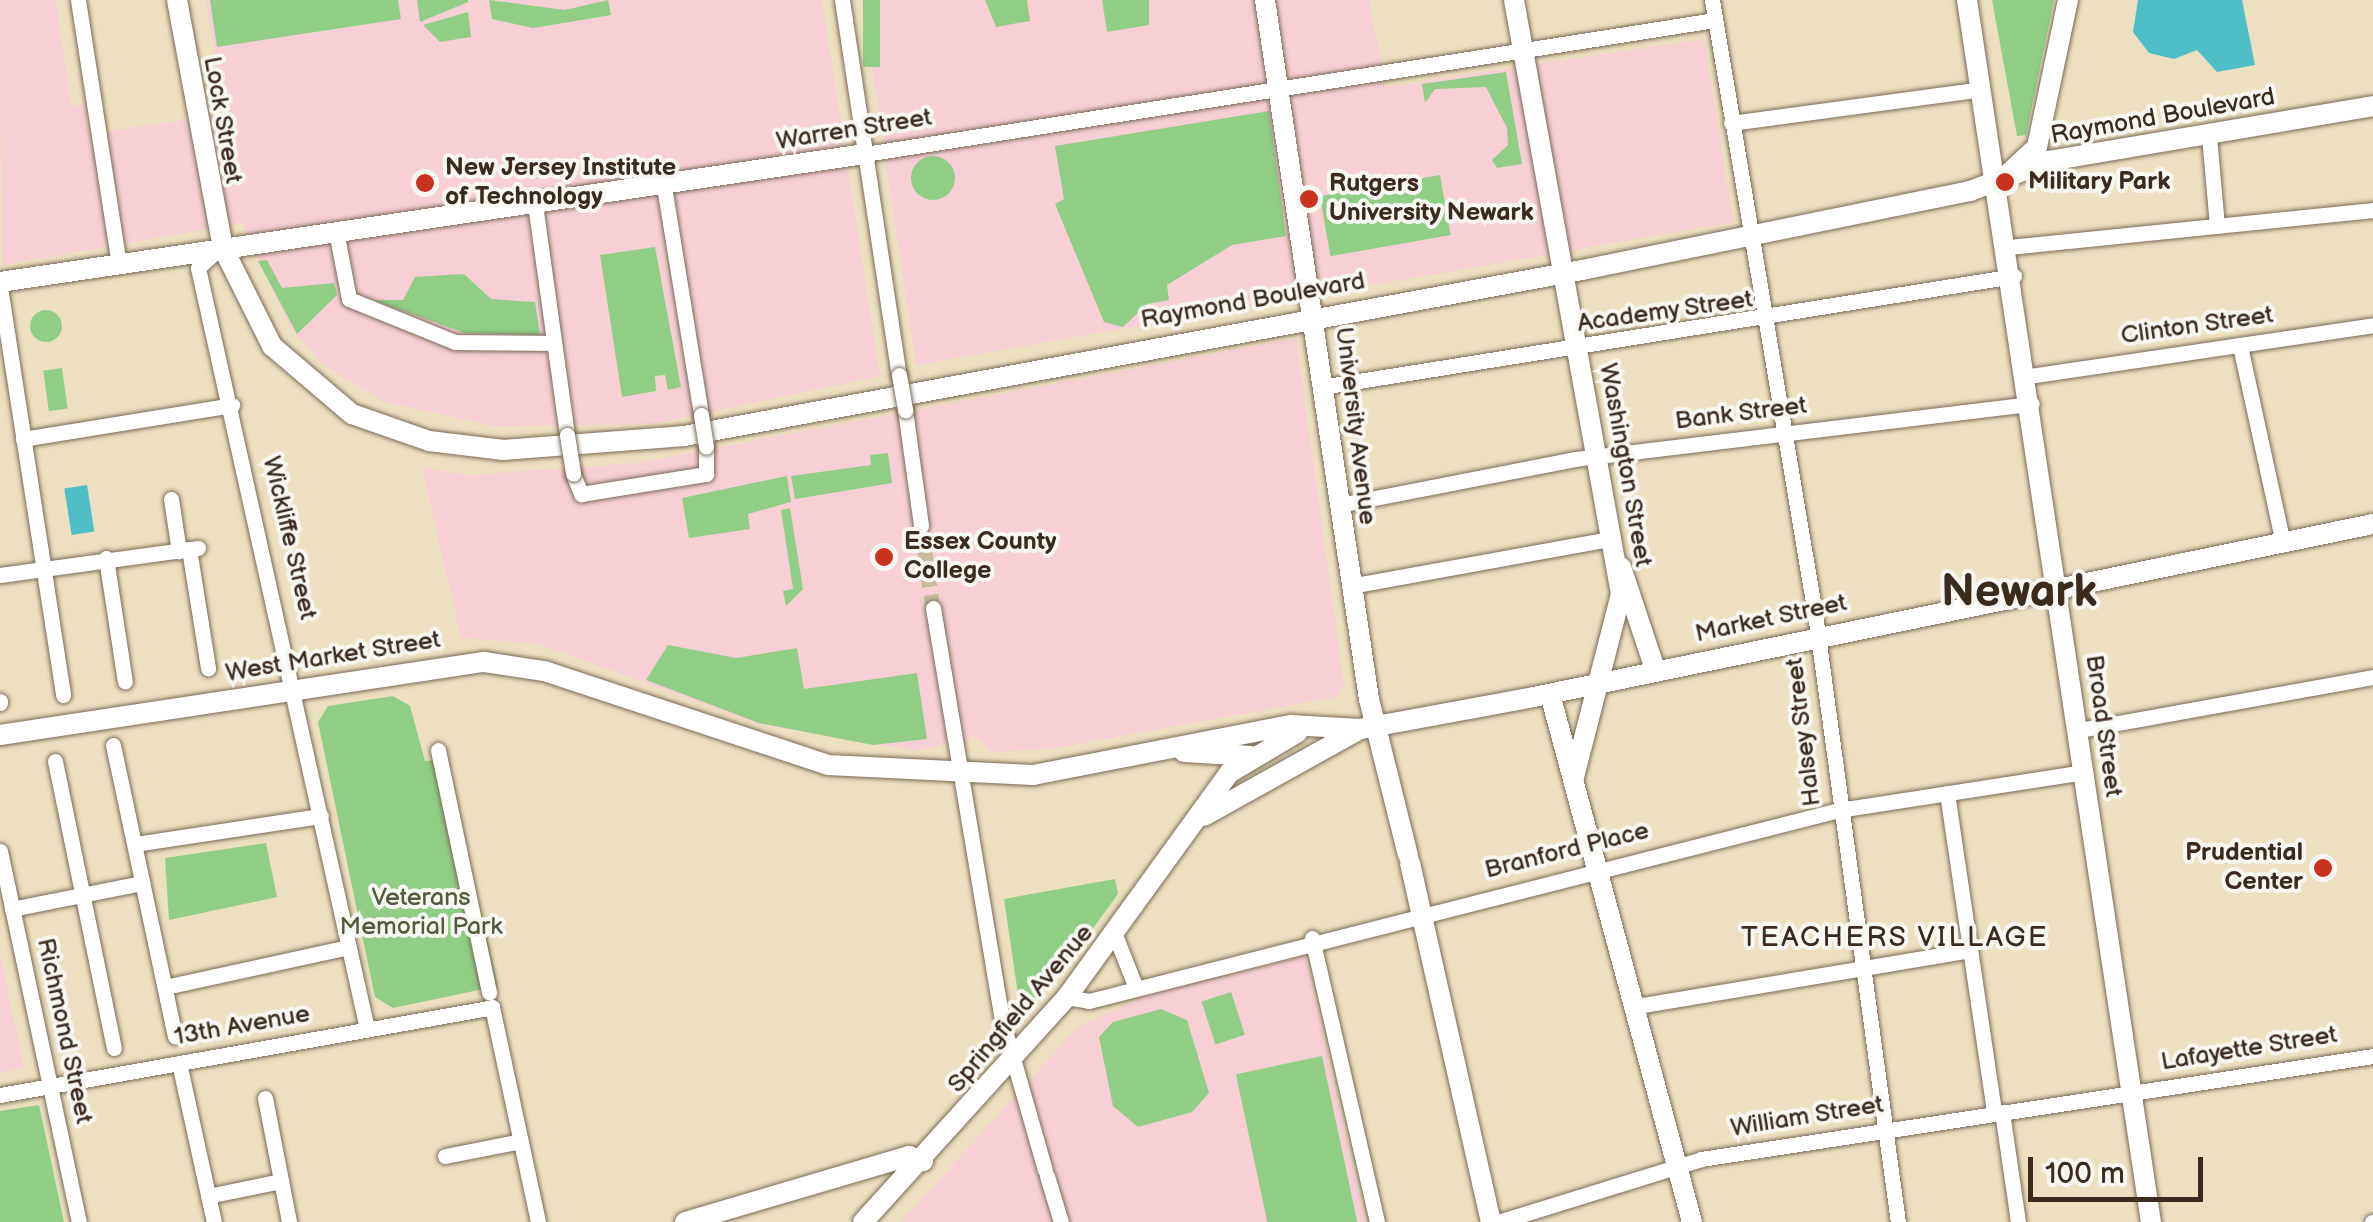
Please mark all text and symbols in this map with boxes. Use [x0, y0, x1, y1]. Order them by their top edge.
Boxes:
street label: Lock Street [196, 54, 248, 186]
street label: Raymond Boulevard [2049, 83, 2277, 151]
street label: Warren Street [774, 103, 934, 157]
place label: New Jersey Institute of Technology [445, 154, 677, 213]
place label: Military Park [2028, 167, 2171, 197]
marker: Military Park [1992, 169, 2018, 195]
place label: Rutgers University Newark [1329, 170, 1534, 229]
marker: New Jersey Institute of Technology [414, 172, 436, 194]
marker: Rutgers University Newark [1298, 188, 1320, 210]
street label: Raymond Boulevard [1139, 267, 1367, 335]
street label: Academy Street [1574, 285, 1756, 339]
street label: Clinton Street [2119, 300, 2275, 352]
street label: University Avenue [1328, 325, 1382, 527]
street label: Washington Street [1592, 361, 1658, 569]
street label: Bank Street [1673, 391, 1809, 437]
street label: Wickliffe Street [256, 453, 322, 623]
place label: Essex County College [904, 528, 1057, 587]
marker: Essex County College [873, 546, 895, 568]
district label: Newark [1941, 566, 2097, 620]
street label: Market Street [1692, 588, 1850, 650]
street label: West Market Street [223, 625, 443, 689]
street label: Broad Street [2078, 653, 2128, 799]
street label: Halsey Street [1780, 655, 1828, 809]
street label: Branford Place [1482, 816, 1652, 886]
place label: Prudential Center [2185, 839, 2303, 898]
marker: Prudential Center [2312, 857, 2334, 879]
park label: Veterans Memorial Park [340, 884, 502, 943]
street label: Springfield Avenue [942, 919, 1100, 1099]
district label: TEACHERS VILLAGE [1741, 921, 2049, 955]
street label: Richmond Street [30, 935, 98, 1127]
street label: 13th Avenue [172, 999, 312, 1053]
street label: Lafayette Street [2159, 1020, 2339, 1078]
street label: William Street [1728, 1090, 1886, 1144]
scale bar [2033, 1137, 2208, 1199]
text: 100 m [2045, 1156, 2125, 1192]

